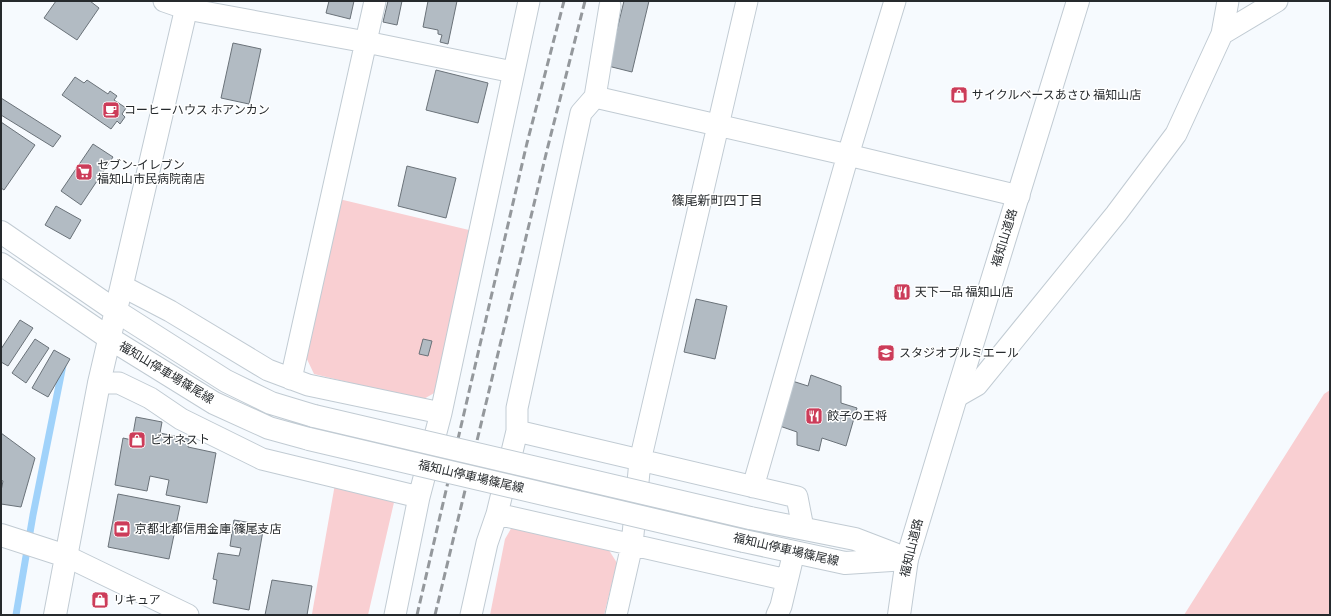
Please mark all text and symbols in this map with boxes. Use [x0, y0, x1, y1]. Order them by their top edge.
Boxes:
shop icon: サイクルベースあさひ 福知山店 [949, 85, 969, 105]
place label: サイクルベースあさひ 福知山店 [972, 87, 1141, 104]
cafe icon: コーヒーハウス ホアンカン [101, 100, 121, 120]
place label: コーヒーハウス ホアンカン [124, 102, 270, 119]
place label: セブン-イレブン 福知山市民病院南店 [97, 157, 205, 188]
supermarket icon: セブン-イレブン 福知山市民病院南店 [74, 162, 94, 182]
district label: 篠尾新町四丁目 [671, 192, 763, 210]
street label: 福知山道路 [988, 207, 1022, 269]
restaurant icon: 天下一品 福知山店 [892, 282, 912, 302]
place label: 天下一品 福知山店 [915, 284, 1013, 301]
street label: 福知山停車場篠尾線 [115, 338, 217, 408]
school or university icon: スタジオプルミエール [876, 343, 896, 363]
place label: スタジオプルミエール [899, 345, 1019, 362]
restaurant icon: 餃子の王将 [804, 406, 824, 426]
place label: 餃子の王将 [827, 408, 887, 425]
shop icon: ビオネスト [127, 430, 147, 450]
place label: ビオネスト [150, 432, 210, 449]
street label: 福知山停車場篠尾線 [416, 457, 526, 497]
street label: 福知山道路 [896, 517, 928, 579]
bank icon: 京都北都信用金庫 篠尾支店 [112, 519, 132, 539]
place label: 京都北都信用金庫 篠尾支店 [135, 521, 281, 538]
street label: 福知山停車場篠尾線 [731, 530, 841, 570]
shop icon: リキュア [90, 590, 110, 610]
place label: リキュア [113, 592, 161, 609]

